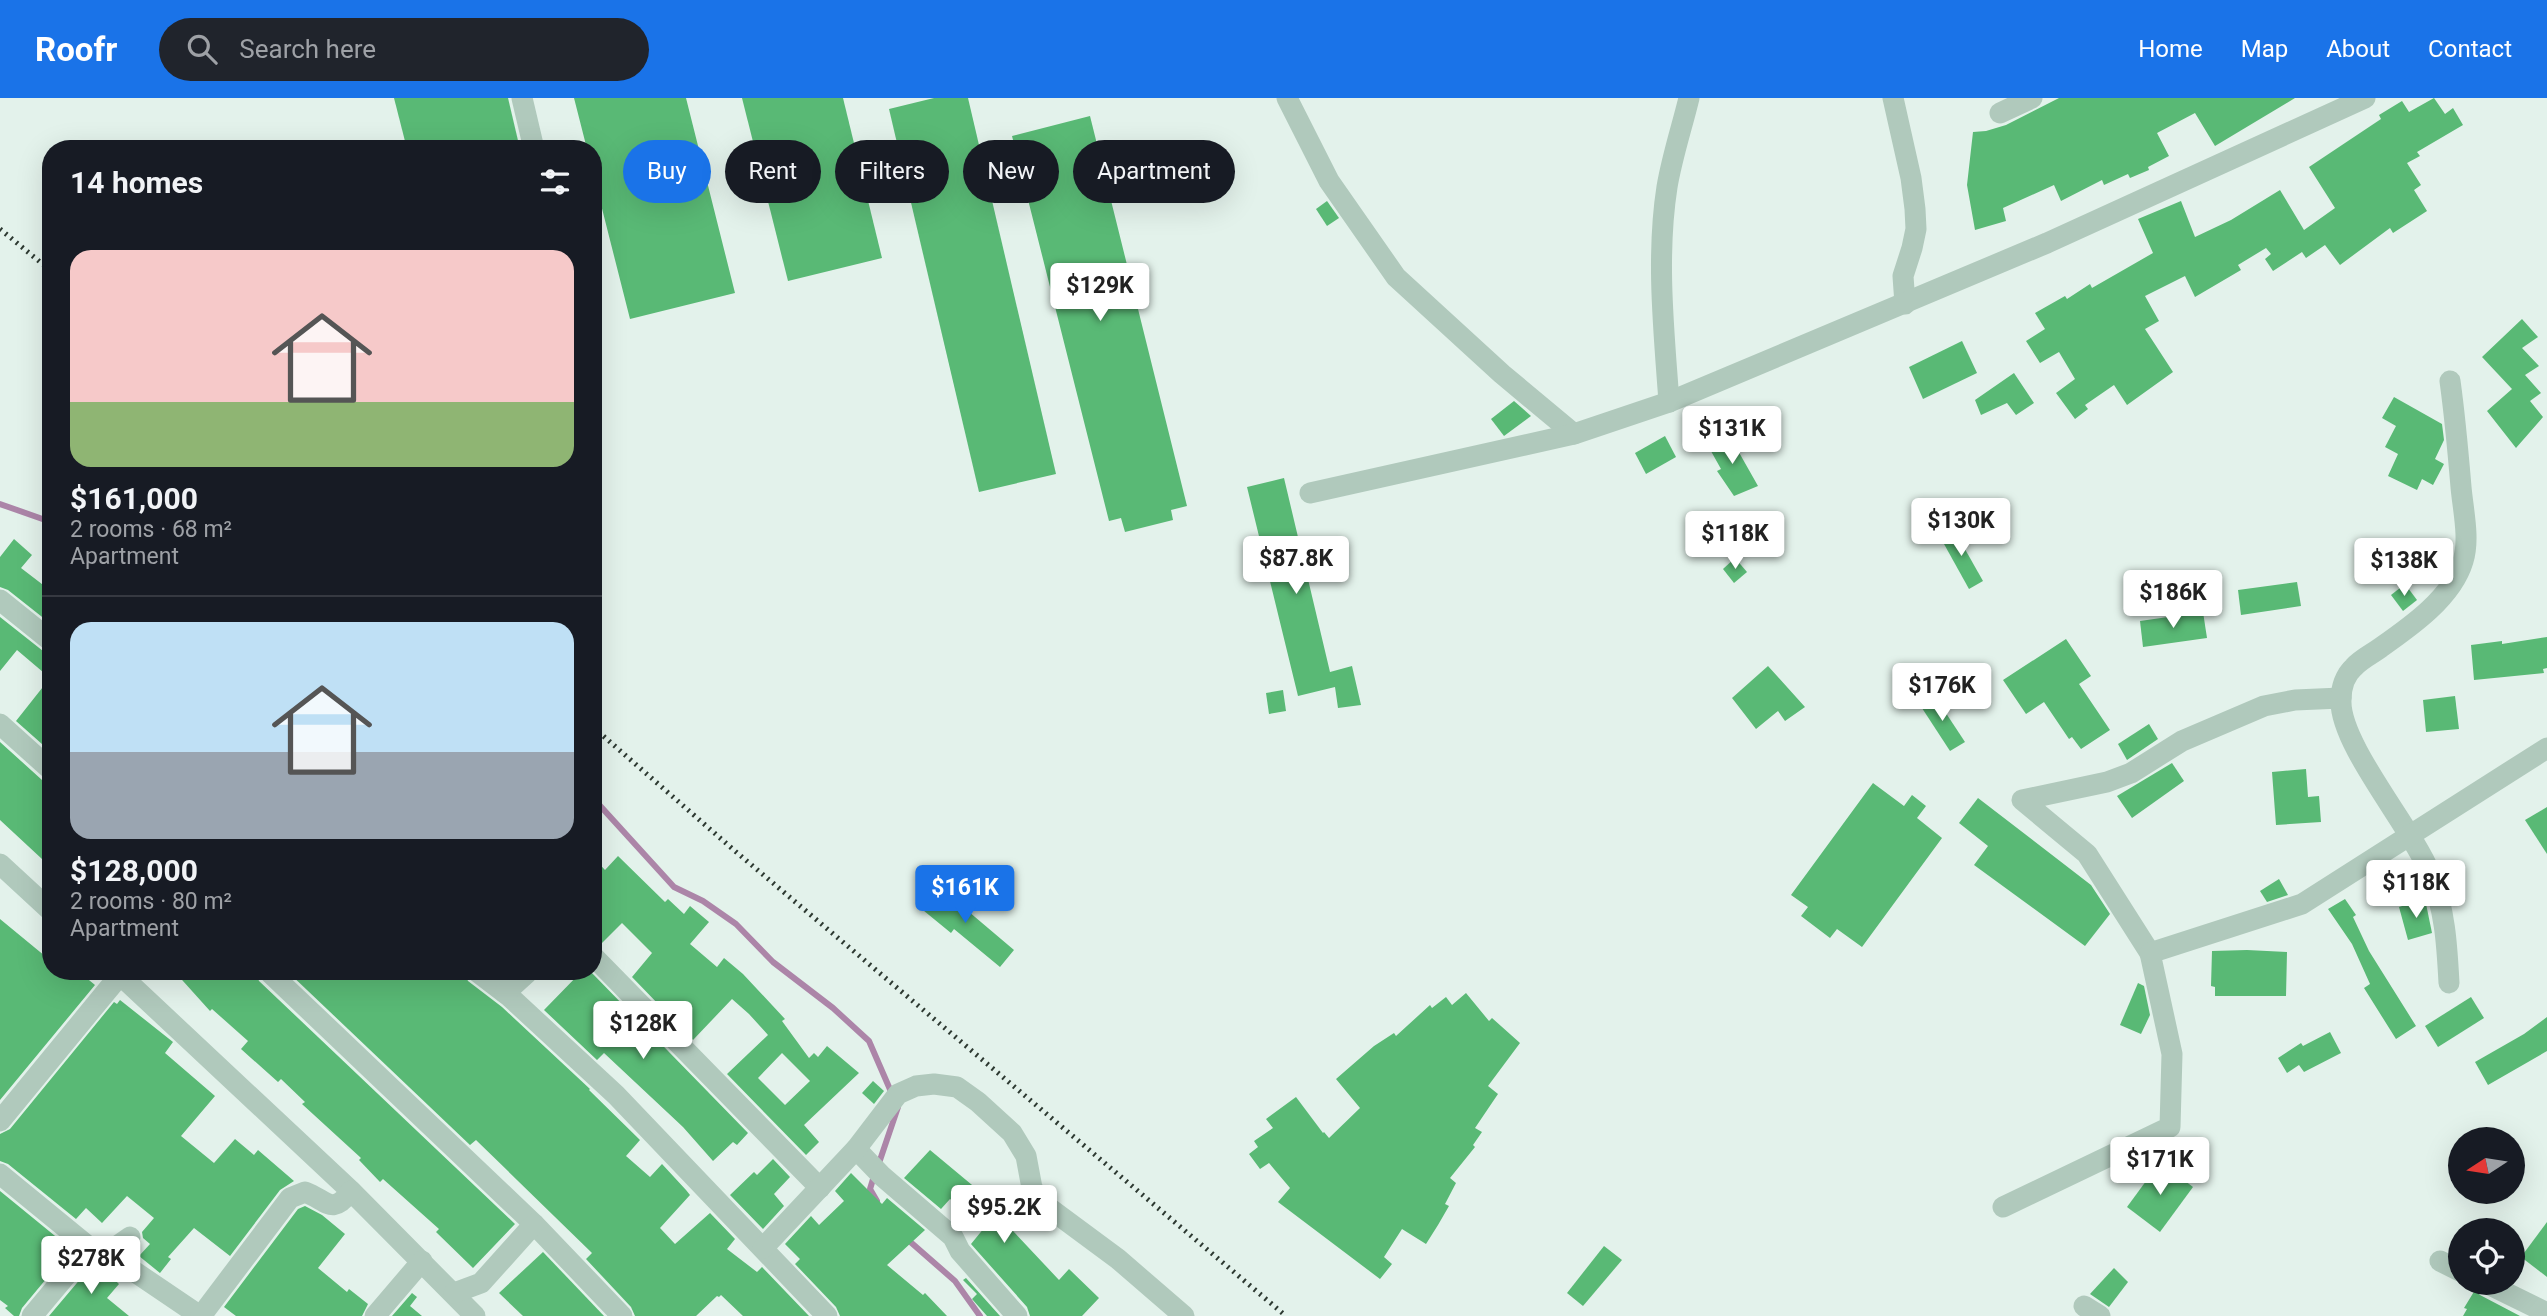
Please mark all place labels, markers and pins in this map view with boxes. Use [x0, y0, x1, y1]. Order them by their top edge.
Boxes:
pin: $129K [1051, 264, 1149, 323]
pin: $131K [1683, 406, 1781, 466]
pin: $130K [1912, 498, 2010, 558]
pin: $118K [1686, 512, 1784, 571]
pin: $87.8K [1239, 536, 1353, 596]
pin: $138K [2355, 538, 2453, 598]
pin: $186K [2124, 570, 2222, 630]
pin: $176K [1893, 664, 1991, 723]
pin: $118K [2367, 860, 2465, 920]
pin: $161K [916, 866, 1014, 925]
pin: $128K [594, 1002, 692, 1061]
pin: $171K [2111, 1138, 2209, 1197]
pin: $95.2K [947, 1186, 1061, 1245]
pin: $278K [42, 1236, 140, 1296]

